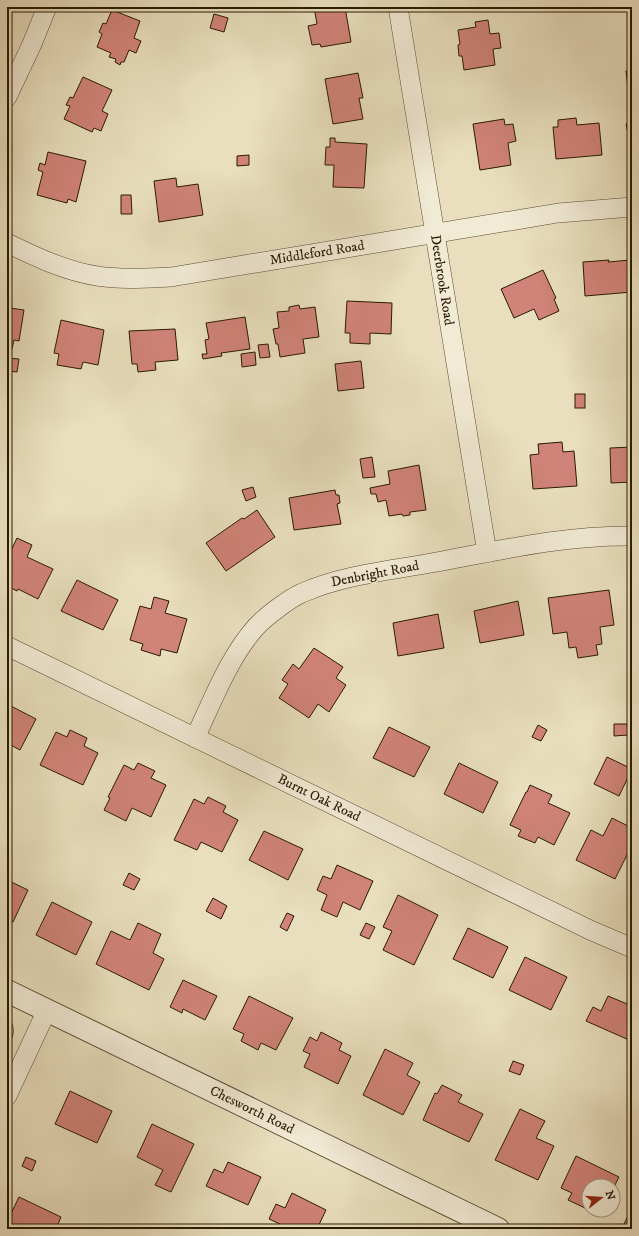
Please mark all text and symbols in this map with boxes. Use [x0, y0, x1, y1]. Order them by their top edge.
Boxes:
street label: Deerbrook Road [426, 233, 458, 327]
street label: Middleford Road [268, 237, 366, 269]
street label: Denbright Road [329, 557, 421, 591]
street label: Burnt Oak Road [274, 770, 364, 826]
street label: Chesworth Road [207, 1082, 297, 1138]
north arrow [581, 1178, 621, 1218]
text: N [602, 1189, 618, 1202]

